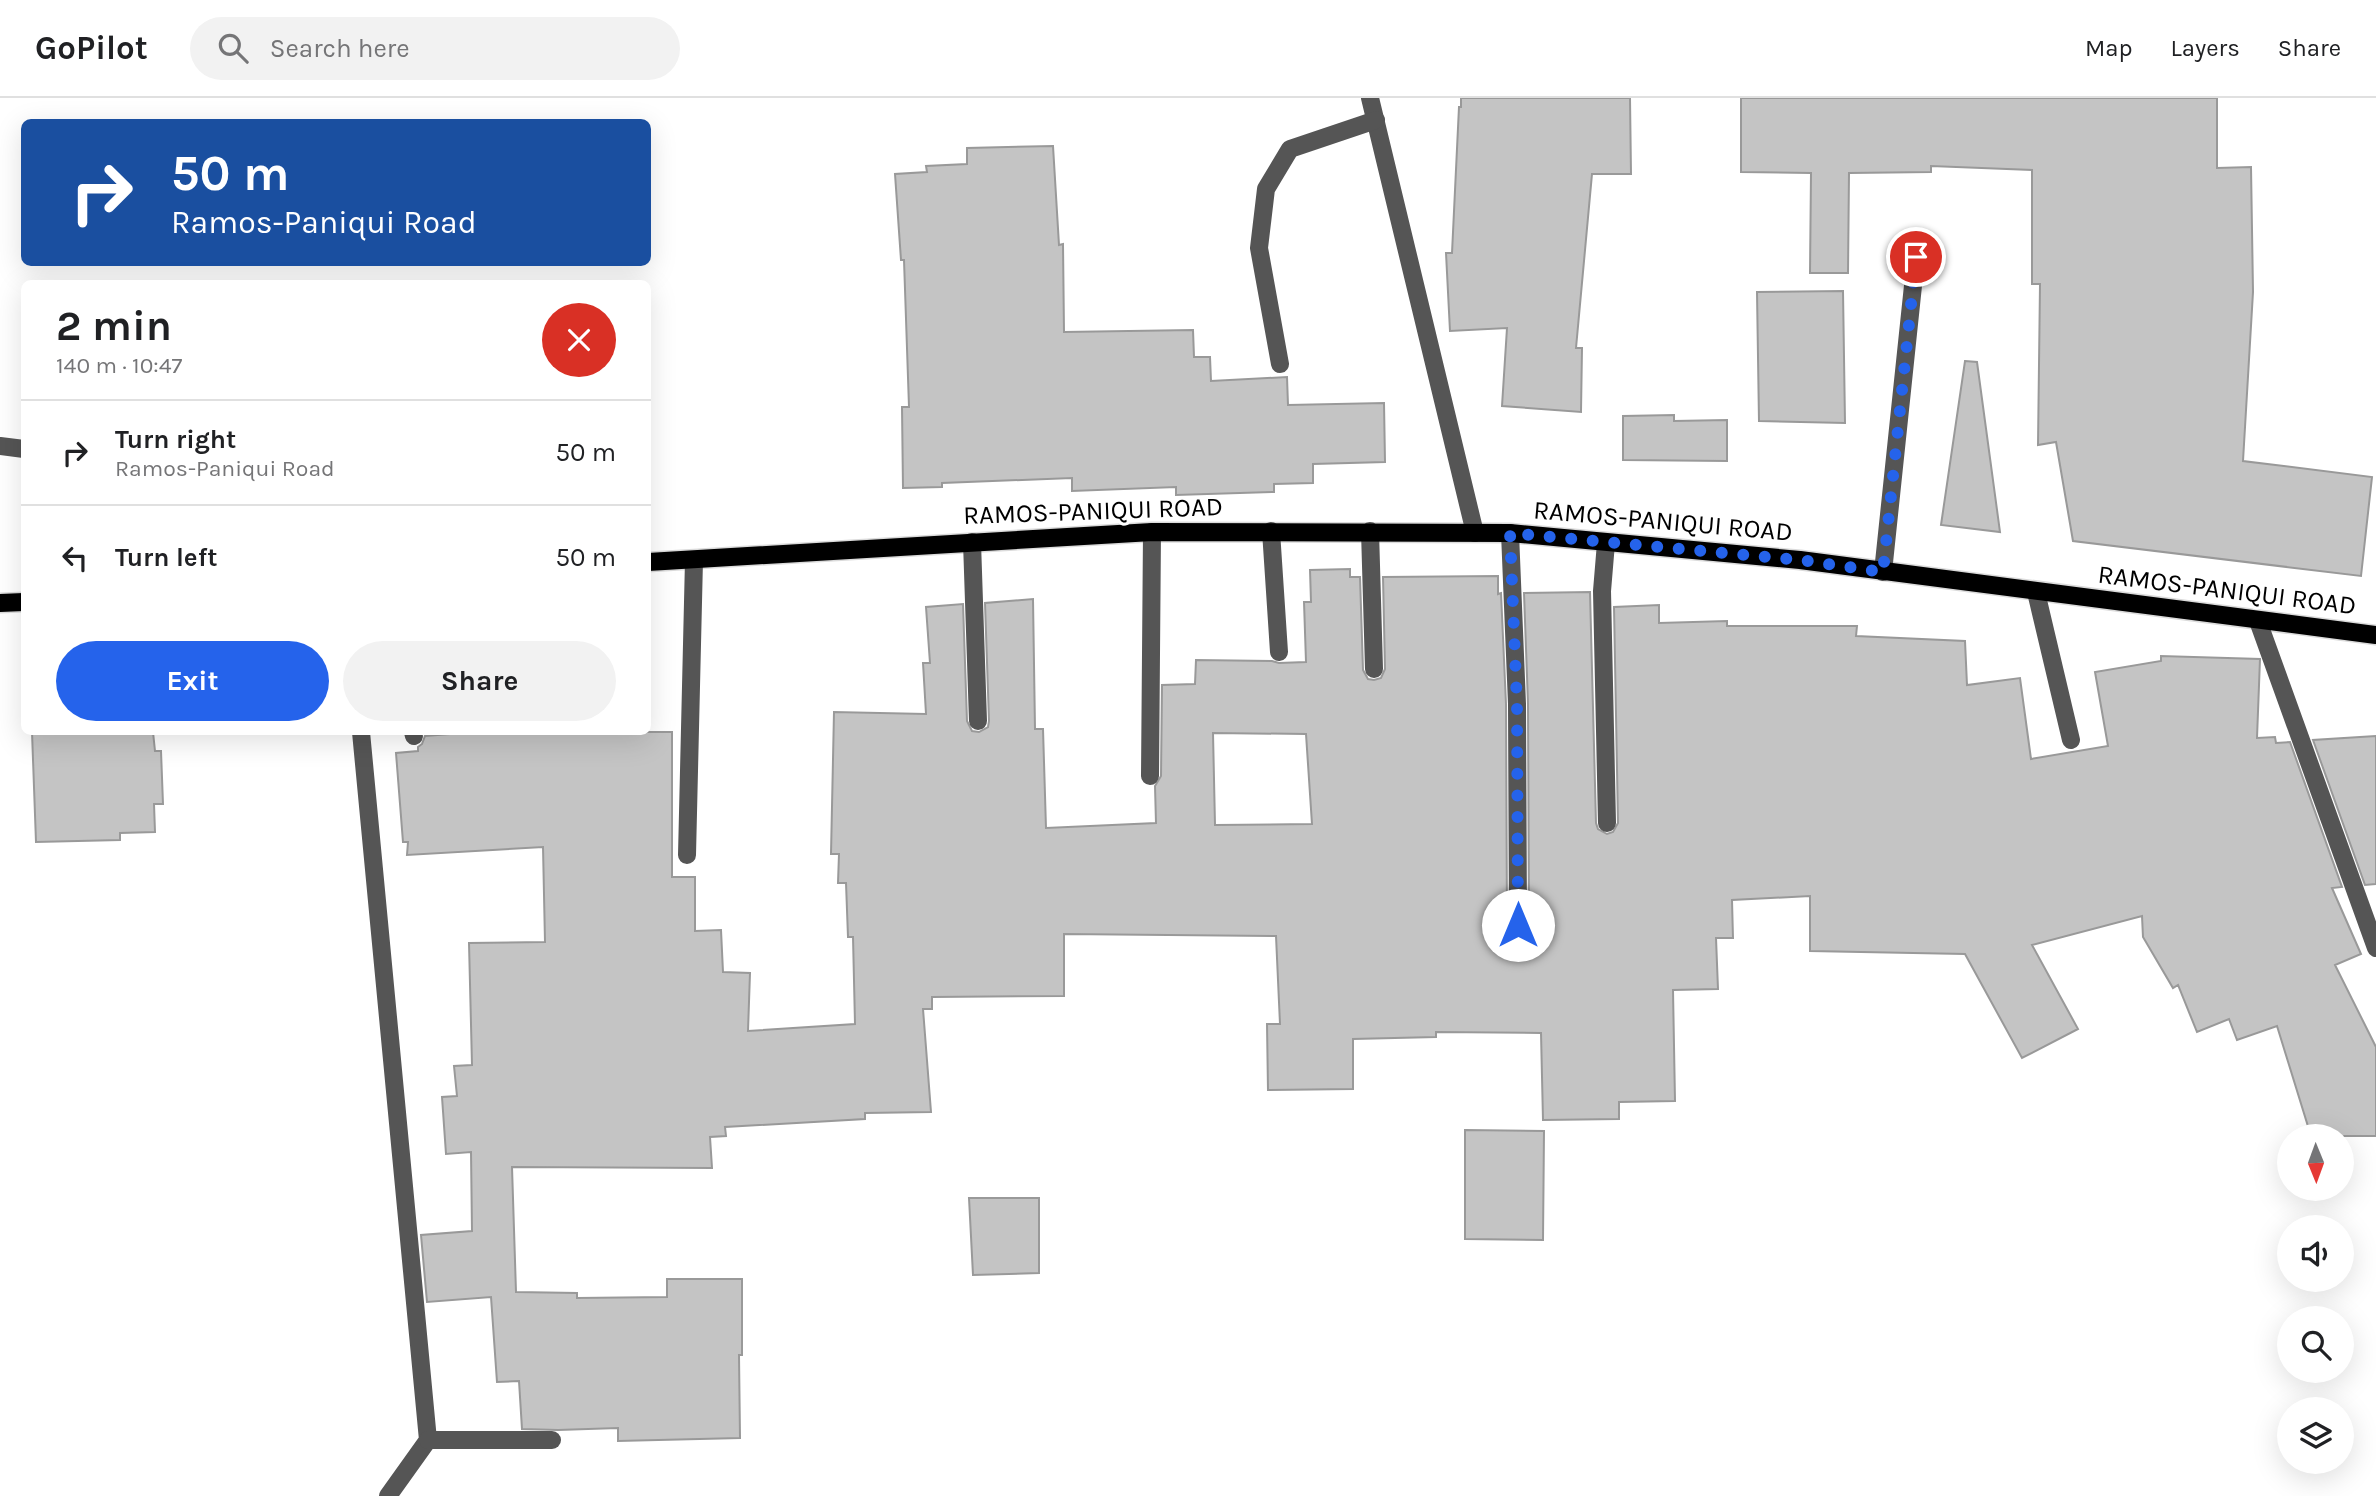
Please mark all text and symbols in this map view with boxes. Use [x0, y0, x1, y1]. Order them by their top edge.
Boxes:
search box [190, 17, 680, 80]
text: GoPilot [35, 29, 148, 67]
icon: search [214, 29, 252, 67]
text: Search here [270, 33, 410, 64]
text: Map [2085, 34, 2133, 62]
text: Layers [2171, 34, 2240, 62]
text: Share [2278, 34, 2341, 62]
text: 50 m [171, 145, 289, 202]
icon: right [56, 147, 147, 238]
text: Ramos-Paniqui Road [171, 204, 477, 241]
pin [1886, 227, 1946, 287]
icon: arrive [1897, 238, 1935, 276]
text: 2 min [56, 301, 172, 351]
button: close [542, 303, 616, 377]
text: 140 m · 10:47 [56, 352, 182, 379]
text: Turn right [115, 424, 236, 455]
icon: right [56, 434, 94, 472]
text: 50 m [555, 437, 616, 468]
text: Ramos-Paniqui Road [115, 455, 335, 482]
street label: RAMOS-PANIQUI ROAD [963, 491, 1223, 531]
street label: RAMOS-PANIQUI ROAD [1532, 494, 1794, 548]
icon: left [56, 539, 94, 577]
text: Turn left [115, 542, 217, 573]
text: 50 m [555, 542, 616, 573]
street label: RAMOS-PANIQUI ROAD [2096, 559, 2358, 621]
button: Exit [56, 641, 329, 721]
button: Share [343, 641, 616, 721]
position arrow [1481, 888, 1555, 962]
north arrow [2277, 1124, 2354, 1200]
map controls [2277, 1124, 2354, 1474]
button: sound [2277, 1215, 2354, 1292]
button: search [2277, 1306, 2354, 1383]
button: layers [2277, 1397, 2354, 1474]

